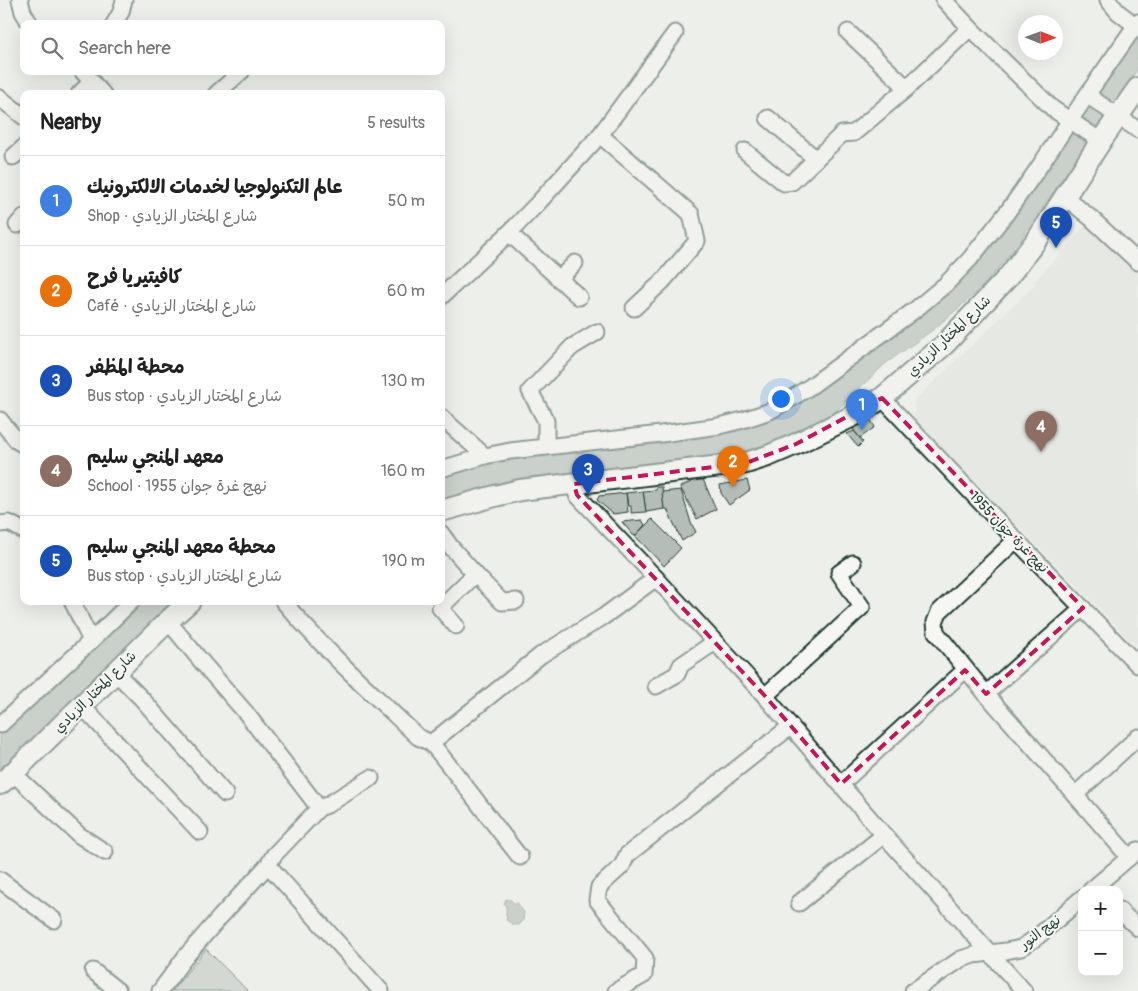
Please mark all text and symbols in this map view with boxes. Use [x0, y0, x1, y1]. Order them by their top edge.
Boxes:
north arrow [1018, 15, 1063, 60]
search box [20, 20, 445, 75]
icon: search [38, 34, 66, 62]
text: Search here [78, 36, 171, 60]
text: Nearby [40, 109, 101, 136]
text: 5 results [367, 113, 425, 133]
text: عالم التكنولوجيا لخدمات الالكترونيك [87, 175, 342, 199]
text: 1 [53, 191, 59, 211]
text: 50 m [388, 191, 425, 211]
text: Shop · شارع المختار الزيادي [87, 206, 257, 226]
pin: 5 [1040, 207, 1072, 248]
text: كافيتيريا فرح [87, 265, 182, 289]
text: 2 [52, 281, 60, 301]
text: 60 m [387, 281, 425, 301]
street label: شارع المختار الزيادي [904, 292, 996, 382]
text: Café · شارع المختار الزيادي [87, 296, 257, 316]
text: محطة المظفر [87, 355, 185, 379]
text: 3 [52, 371, 60, 391]
text: 130 m [381, 371, 425, 391]
text: Bus stop · شارع المختار الزيادي [87, 386, 282, 406]
your location [768, 386, 794, 412]
pin: 1 [846, 389, 878, 430]
pin: 4 [1025, 411, 1057, 452]
text: معهد المنجي سليم [87, 445, 224, 469]
pin: 2 [717, 446, 749, 487]
pin: 3 [572, 454, 604, 495]
text: 4 [51, 461, 61, 481]
text: 160 m [381, 461, 425, 481]
text: School · نهج غرة جوان 1955 [87, 476, 267, 496]
street label: نهج غرة جوان 1955 [965, 488, 1052, 577]
text: محطة معهد المنجي سليم [87, 535, 276, 559]
text: 5 [52, 551, 60, 571]
text: 190 m [382, 551, 425, 571]
text: Bus stop · شارع المختار الزيادي [87, 566, 282, 586]
street label: شارع المختار الزيادي [50, 647, 141, 738]
map controls [1078, 886, 1123, 976]
button: + [1078, 886, 1123, 931]
street label: نهج النور [1015, 911, 1064, 954]
button: − [1078, 931, 1123, 976]

